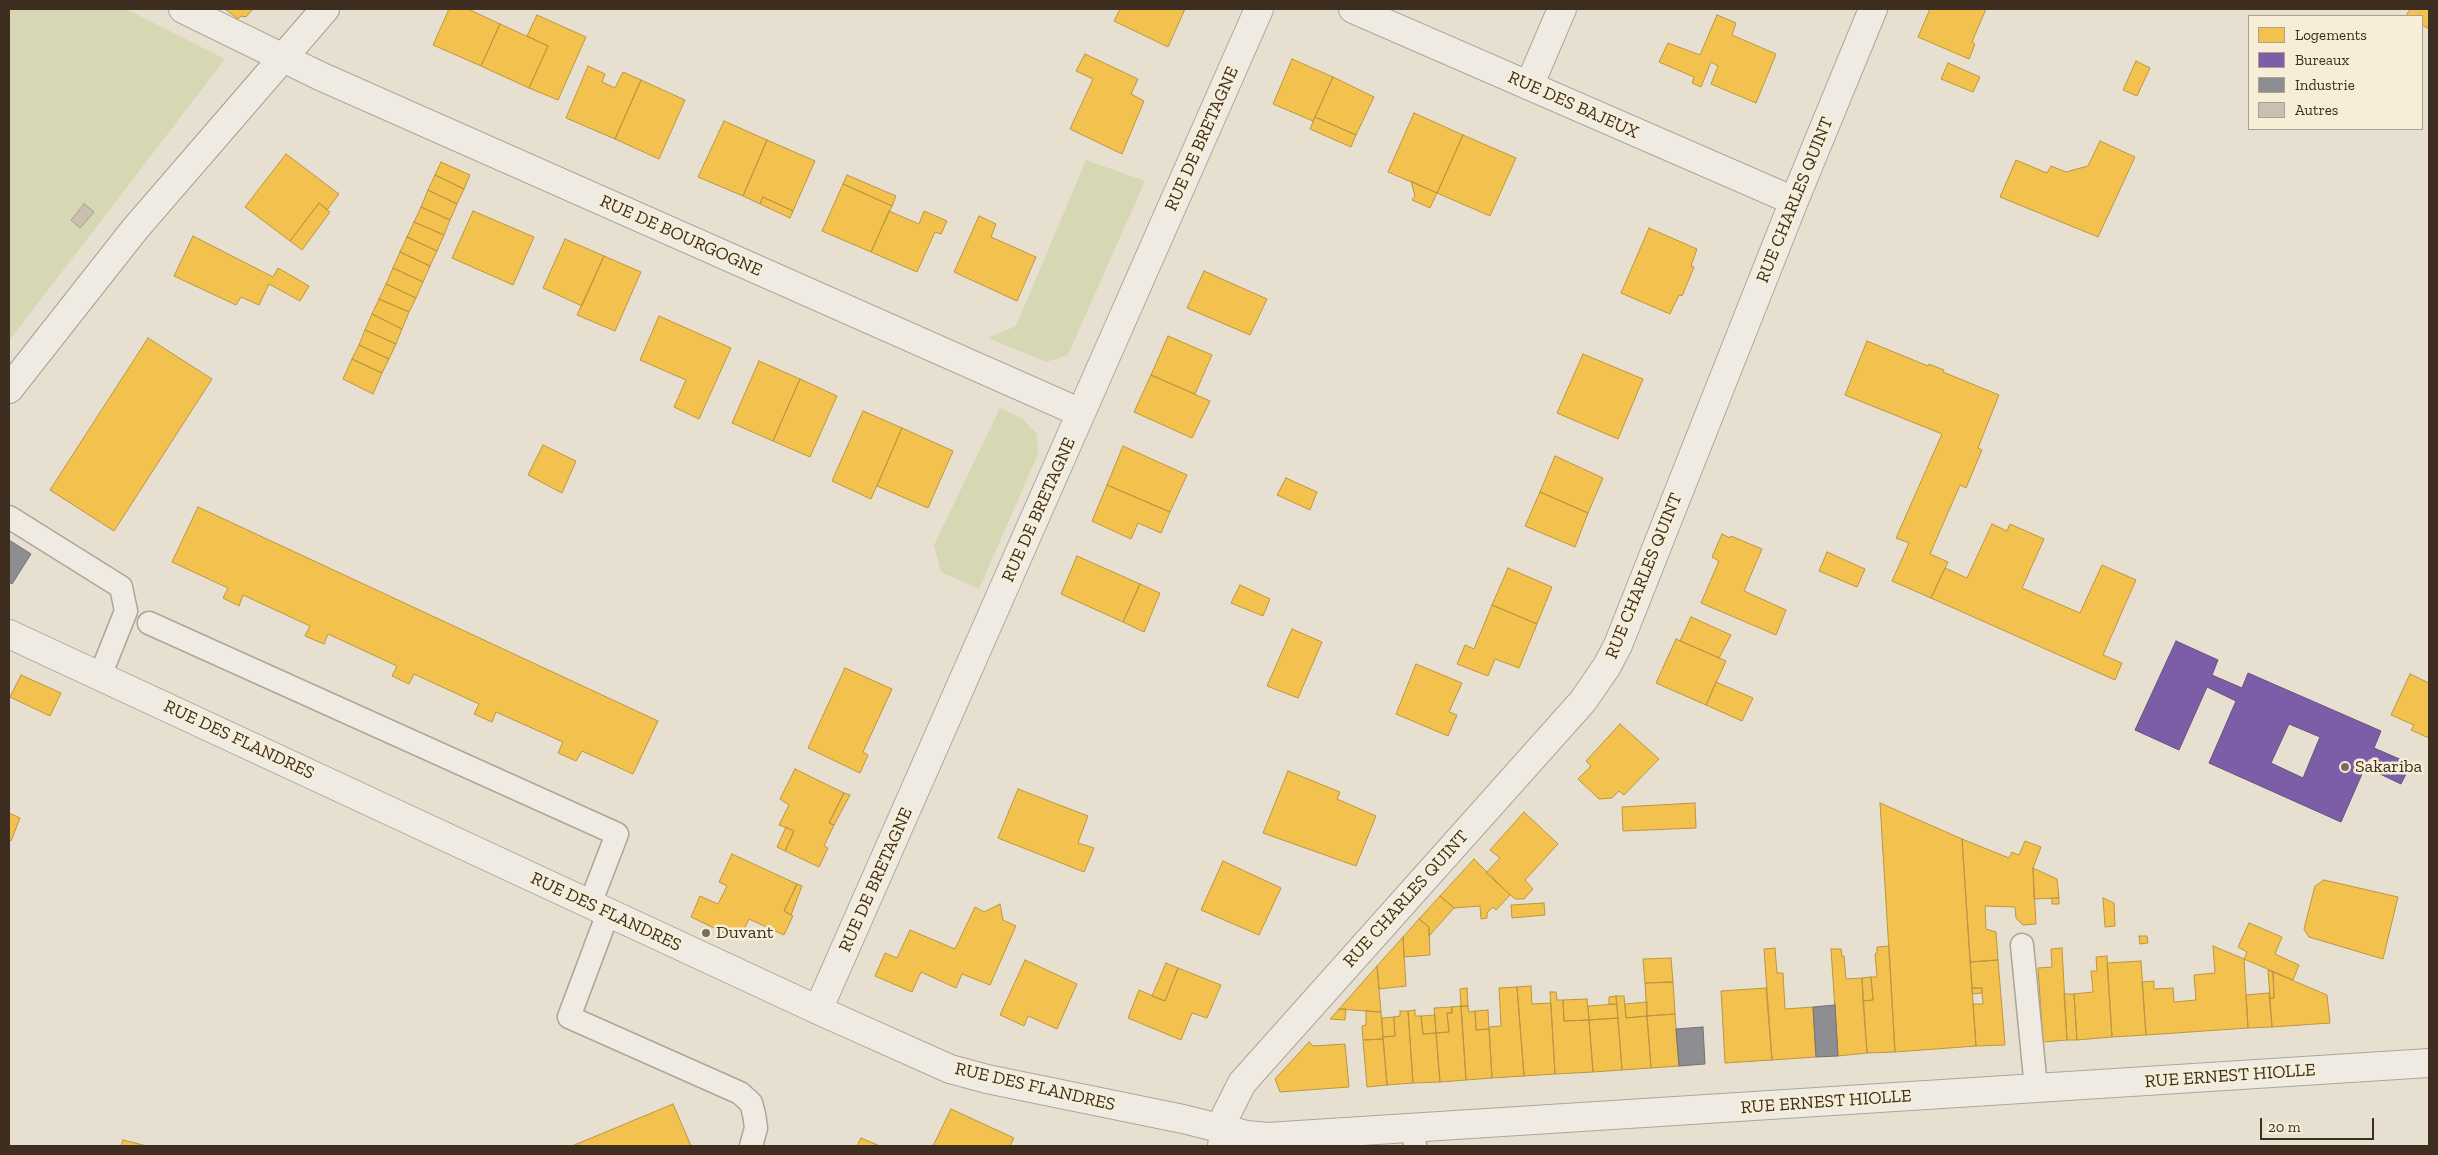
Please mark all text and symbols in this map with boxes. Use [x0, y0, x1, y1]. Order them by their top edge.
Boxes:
legend [2248, 15, 2423, 130]
text: Logements [2295, 26, 2367, 44]
text: Bureaux [2295, 51, 2349, 69]
street label: RUE DE BRETAGNE [1160, 63, 1244, 215]
street label: RUE DES BAJEUX [1504, 67, 1642, 143]
text: Industrie [2295, 76, 2355, 94]
text: Autres [2295, 101, 2338, 119]
street label: RUE CHARLES QUINT [1752, 114, 1838, 286]
street label: RUE DE BOURGOGNE [597, 191, 765, 281]
street label: RUE DE BRETAGNE [997, 434, 1081, 586]
street label: RUE CHARLES QUINT [1601, 490, 1687, 662]
street label: RUE DES FLANDRES [160, 696, 318, 784]
place label: Sakariba [2355, 756, 2422, 778]
marker: Sakariba [2339, 761, 2351, 773]
street label: RUE DE BRETAGNE [834, 804, 918, 956]
street label: RUE CHARLES QUINT [1339, 826, 1473, 972]
street label: RUE DES FLANDRES [527, 868, 685, 956]
place label: Duvant [716, 922, 773, 944]
marker: Duvant [700, 927, 712, 939]
street label: RUE DES FLANDRES [953, 1058, 1117, 1116]
street label: RUE ERNEST HIOLLE [2144, 1059, 2316, 1093]
street label: RUE ERNEST HIOLLE [1740, 1085, 1912, 1119]
scale bar [2263, 1108, 2377, 1140]
text: 20 m [2268, 1118, 2301, 1136]

